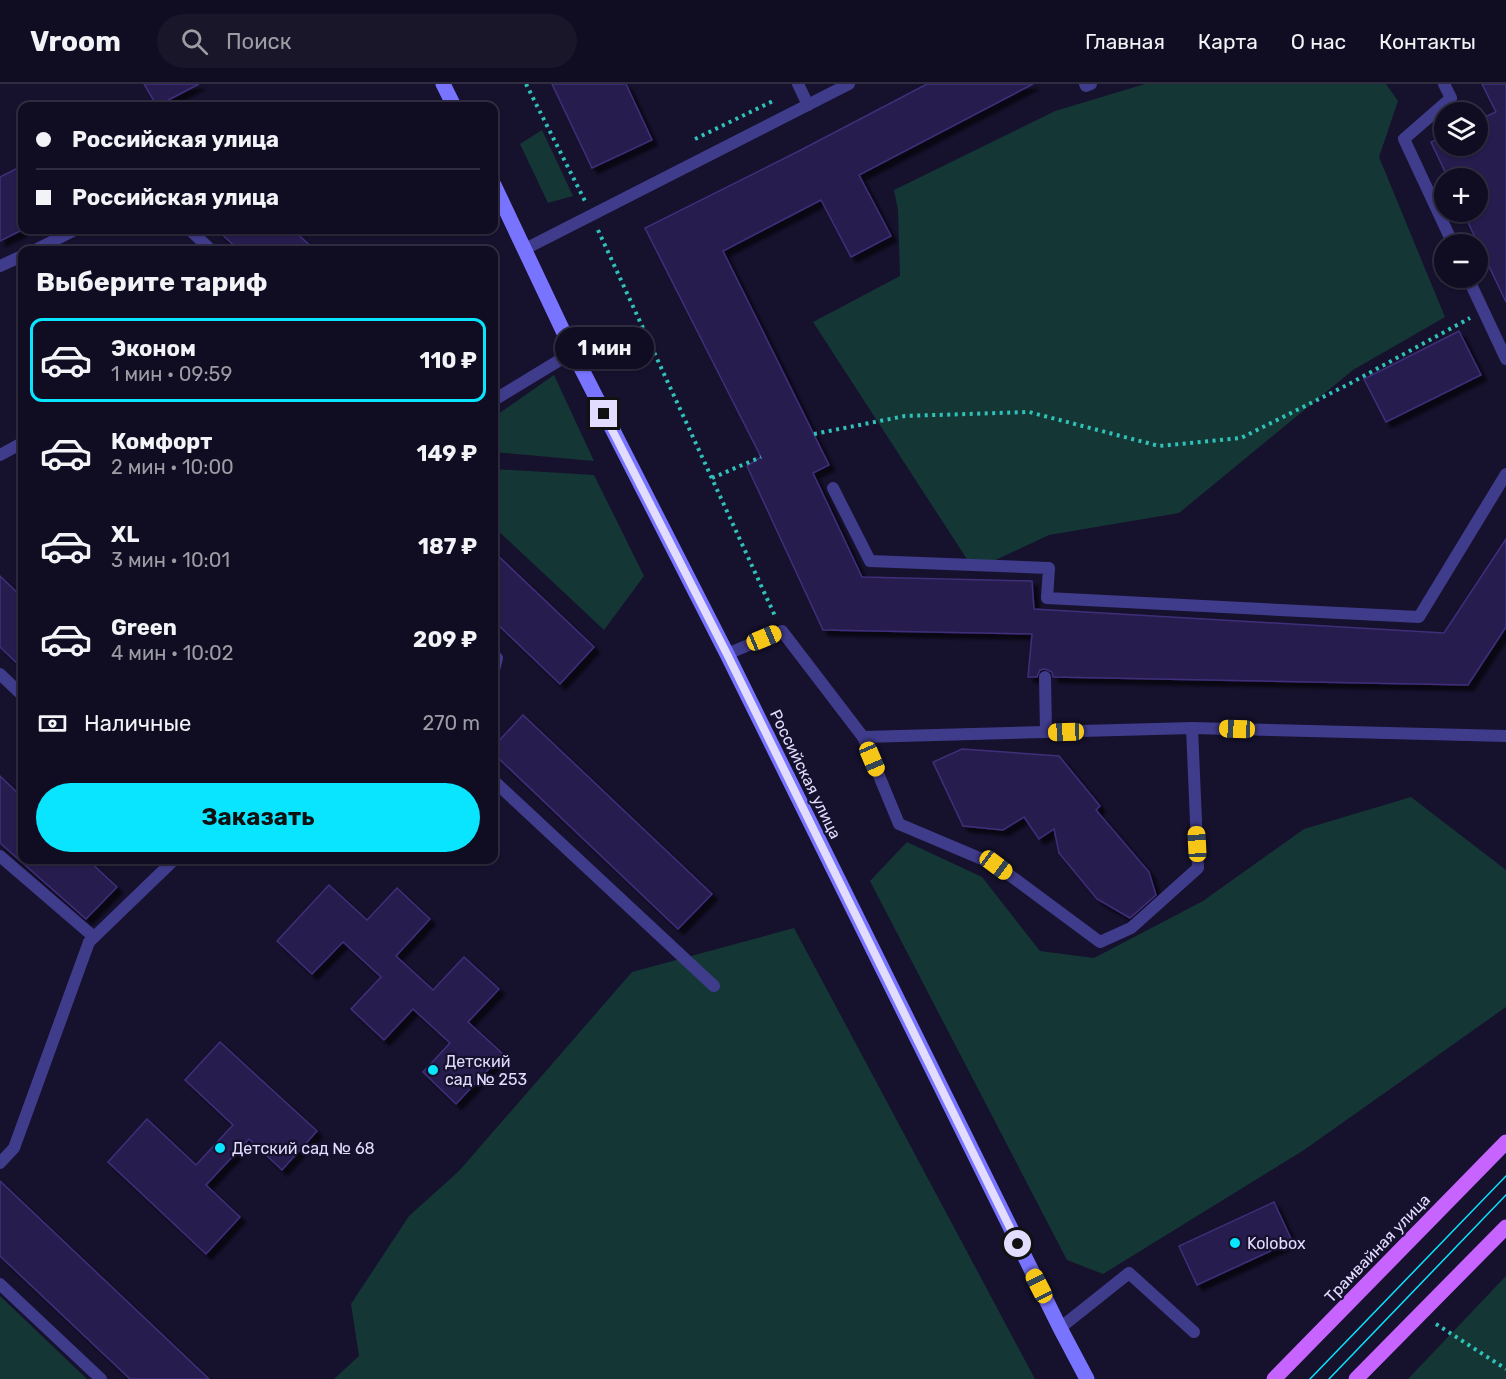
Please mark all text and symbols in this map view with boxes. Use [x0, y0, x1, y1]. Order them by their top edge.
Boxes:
search box [157, 14, 577, 68]
text: Vroom [30, 25, 121, 58]
icon: search [178, 25, 211, 58]
text: Поиск [226, 28, 292, 55]
text: Главная [1085, 29, 1165, 54]
text: Карта [1198, 29, 1258, 54]
text: О нас [1291, 29, 1346, 54]
text: Контакты [1379, 29, 1476, 54]
map controls [1434, 102, 1488, 288]
button: layers [1434, 102, 1488, 156]
text: Российская улица [72, 126, 279, 153]
button: + [1434, 168, 1488, 222]
text: Российская улица [72, 184, 279, 211]
button: − [1434, 234, 1488, 288]
text: Выберите тариф [36, 266, 267, 298]
callout: 1 мин [554, 327, 654, 369]
icon: car [39, 333, 93, 387]
text: Эконом [111, 335, 196, 362]
text: 1 мин [577, 336, 632, 360]
text: 110 ₽ [420, 347, 477, 374]
text: 1 мин · 09:59 [111, 362, 232, 386]
route end [590, 400, 617, 427]
icon: car [39, 426, 93, 480]
text: Комфорт [111, 428, 212, 455]
text: 149 ₽ [416, 440, 477, 467]
text: 2 мин · 10:00 [111, 455, 234, 479]
icon: car [39, 519, 93, 573]
text: XL [111, 521, 139, 548]
text: 187 ₽ [418, 533, 477, 560]
text: 3 мин · 10:01 [111, 548, 230, 572]
icon: car [39, 612, 93, 666]
text: Green [111, 614, 177, 641]
car [744, 623, 784, 653]
text: 209 ₽ [413, 626, 477, 653]
text: 4 мин · 10:02 [111, 641, 234, 665]
street label: Российская улица [766, 706, 845, 842]
icon: cash [36, 707, 69, 740]
text: Наличные [84, 710, 191, 737]
text: 270 m [423, 711, 480, 735]
car [1219, 719, 1255, 739]
car [1048, 722, 1084, 742]
car [857, 739, 887, 779]
button: Заказать [36, 783, 480, 852]
car [1187, 826, 1207, 862]
car [976, 847, 1016, 883]
place label: Детский сад № 253 [445, 1052, 527, 1089]
marker: Детский сад № 253 [426, 1063, 440, 1077]
place label: Детский сад № 68 [232, 1139, 375, 1158]
marker: Детский сад № 68 [213, 1141, 227, 1155]
street label: Трамвайная улица [1321, 1190, 1434, 1307]
route start [1004, 1230, 1031, 1257]
place label: Kolobox [1247, 1234, 1306, 1253]
marker: Kolobox [1228, 1236, 1242, 1250]
car [1023, 1266, 1055, 1306]

